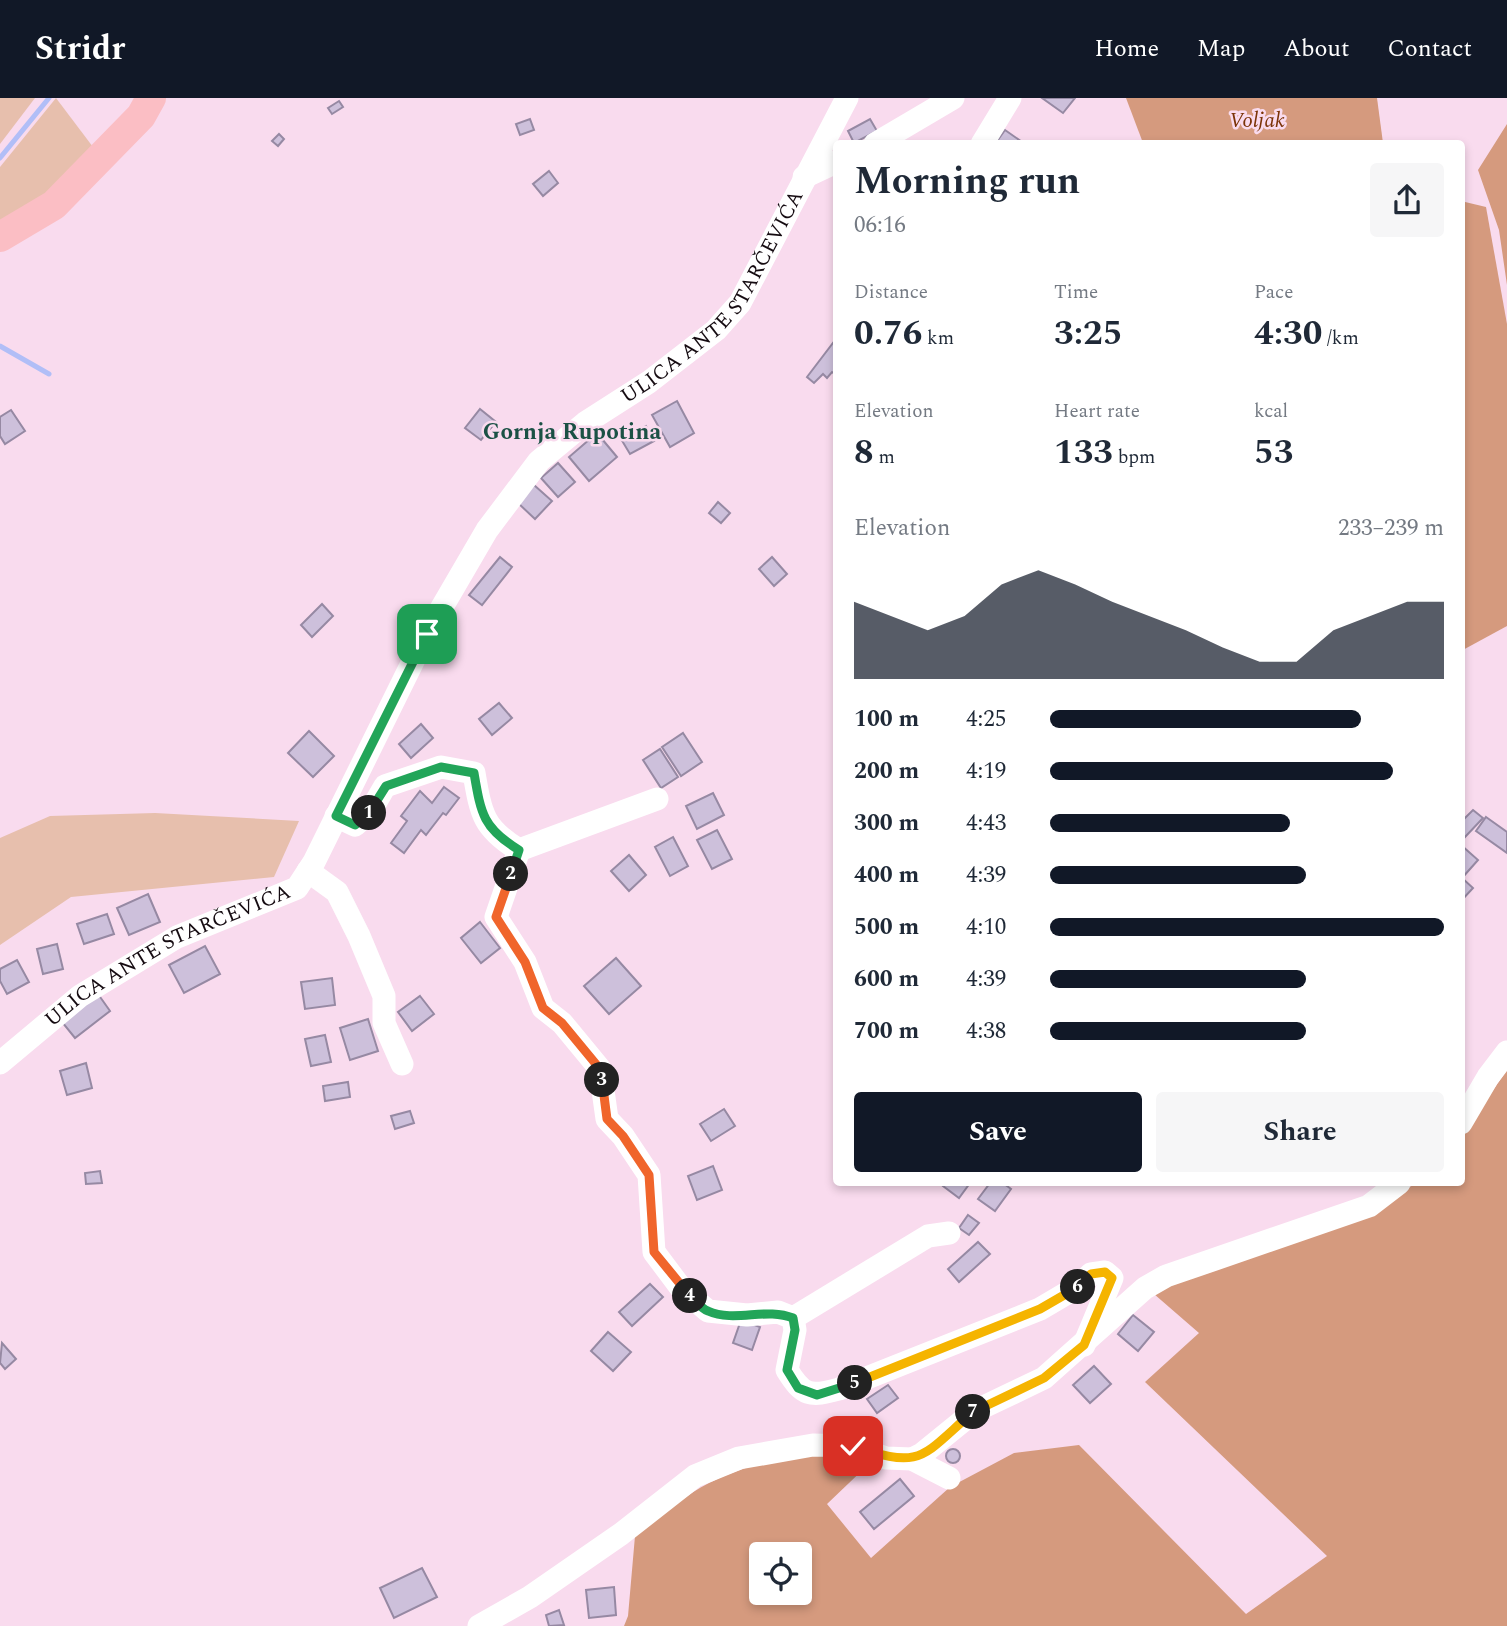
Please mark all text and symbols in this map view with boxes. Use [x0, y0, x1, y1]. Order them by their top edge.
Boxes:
text: Stridr [35, 24, 125, 74]
text: Home [1094, 31, 1159, 67]
text: Map [1197, 31, 1245, 67]
text: About [1283, 31, 1349, 67]
text: Contact [1387, 31, 1472, 67]
park label: Voljak [1229, 105, 1285, 137]
text: Morning run [854, 153, 1080, 211]
button: share [1370, 163, 1444, 237]
street label: ULICA ANTE STARČEVIĆA [614, 184, 812, 412]
text: 06:16 [854, 208, 906, 243]
text: Distance [854, 278, 928, 307]
text: Time [1054, 278, 1098, 307]
text: Pace [1254, 278, 1293, 307]
text: 0.76 [854, 307, 922, 360]
text: 3:25 [1054, 307, 1122, 360]
text: 4:30 [1254, 307, 1322, 360]
text: km [922, 324, 954, 353]
text: /km [1322, 324, 1359, 353]
text: Elevation [854, 397, 934, 426]
text: Heart rate [1054, 397, 1140, 426]
text: kcal [1254, 397, 1288, 426]
district label: Gornja Rupotina [483, 415, 661, 450]
text: 8 [854, 426, 874, 479]
text: 133 [1054, 426, 1113, 479]
text: 53 [1254, 426, 1293, 479]
text: m [874, 443, 895, 472]
text: bpm [1113, 443, 1155, 472]
text: Elevation [854, 511, 950, 546]
text: 233–239 m [1338, 511, 1444, 546]
pin [397, 604, 457, 664]
icon: arrive [408, 615, 446, 653]
text: 100 m [854, 702, 919, 737]
text: 4:25 [966, 702, 1006, 737]
text: 200 m [854, 754, 919, 789]
text: 4:19 [966, 754, 1006, 789]
pin: 1 [352, 796, 386, 830]
text: 1 [363, 798, 374, 827]
text: 300 m [854, 806, 919, 841]
text: 4:43 [966, 806, 1006, 841]
pin: 2 [494, 856, 528, 892]
text: 400 m [854, 858, 919, 893]
text: 4:39 [966, 858, 1006, 893]
text: 2 [505, 859, 516, 888]
street label: ULICA ANTE STARČEVIĆA [38, 876, 296, 1035]
text: 500 m [854, 910, 919, 945]
text: 4:10 [966, 910, 1006, 945]
text: 600 m [854, 962, 919, 997]
text: 4:39 [966, 962, 1006, 997]
text: 700 m [854, 1014, 919, 1049]
text: 4:38 [966, 1014, 1006, 1049]
pin: 3 [584, 1062, 620, 1098]
text: 3 [596, 1065, 607, 1094]
button: Save [854, 1092, 1142, 1172]
button: Share [1156, 1092, 1444, 1172]
pin: 6 [1060, 1270, 1096, 1304]
text: 6 [1072, 1272, 1083, 1301]
pin: 4 [672, 1278, 708, 1314]
text: 4 [684, 1281, 695, 1310]
pin: 5 [838, 1366, 872, 1400]
text: 5 [849, 1368, 860, 1397]
pin: 7 [956, 1394, 990, 1430]
text: 7 [967, 1397, 978, 1426]
pin [823, 1416, 883, 1476]
icon: check [834, 1427, 872, 1465]
map controls [749, 1542, 812, 1605]
button: locate [749, 1542, 812, 1605]

